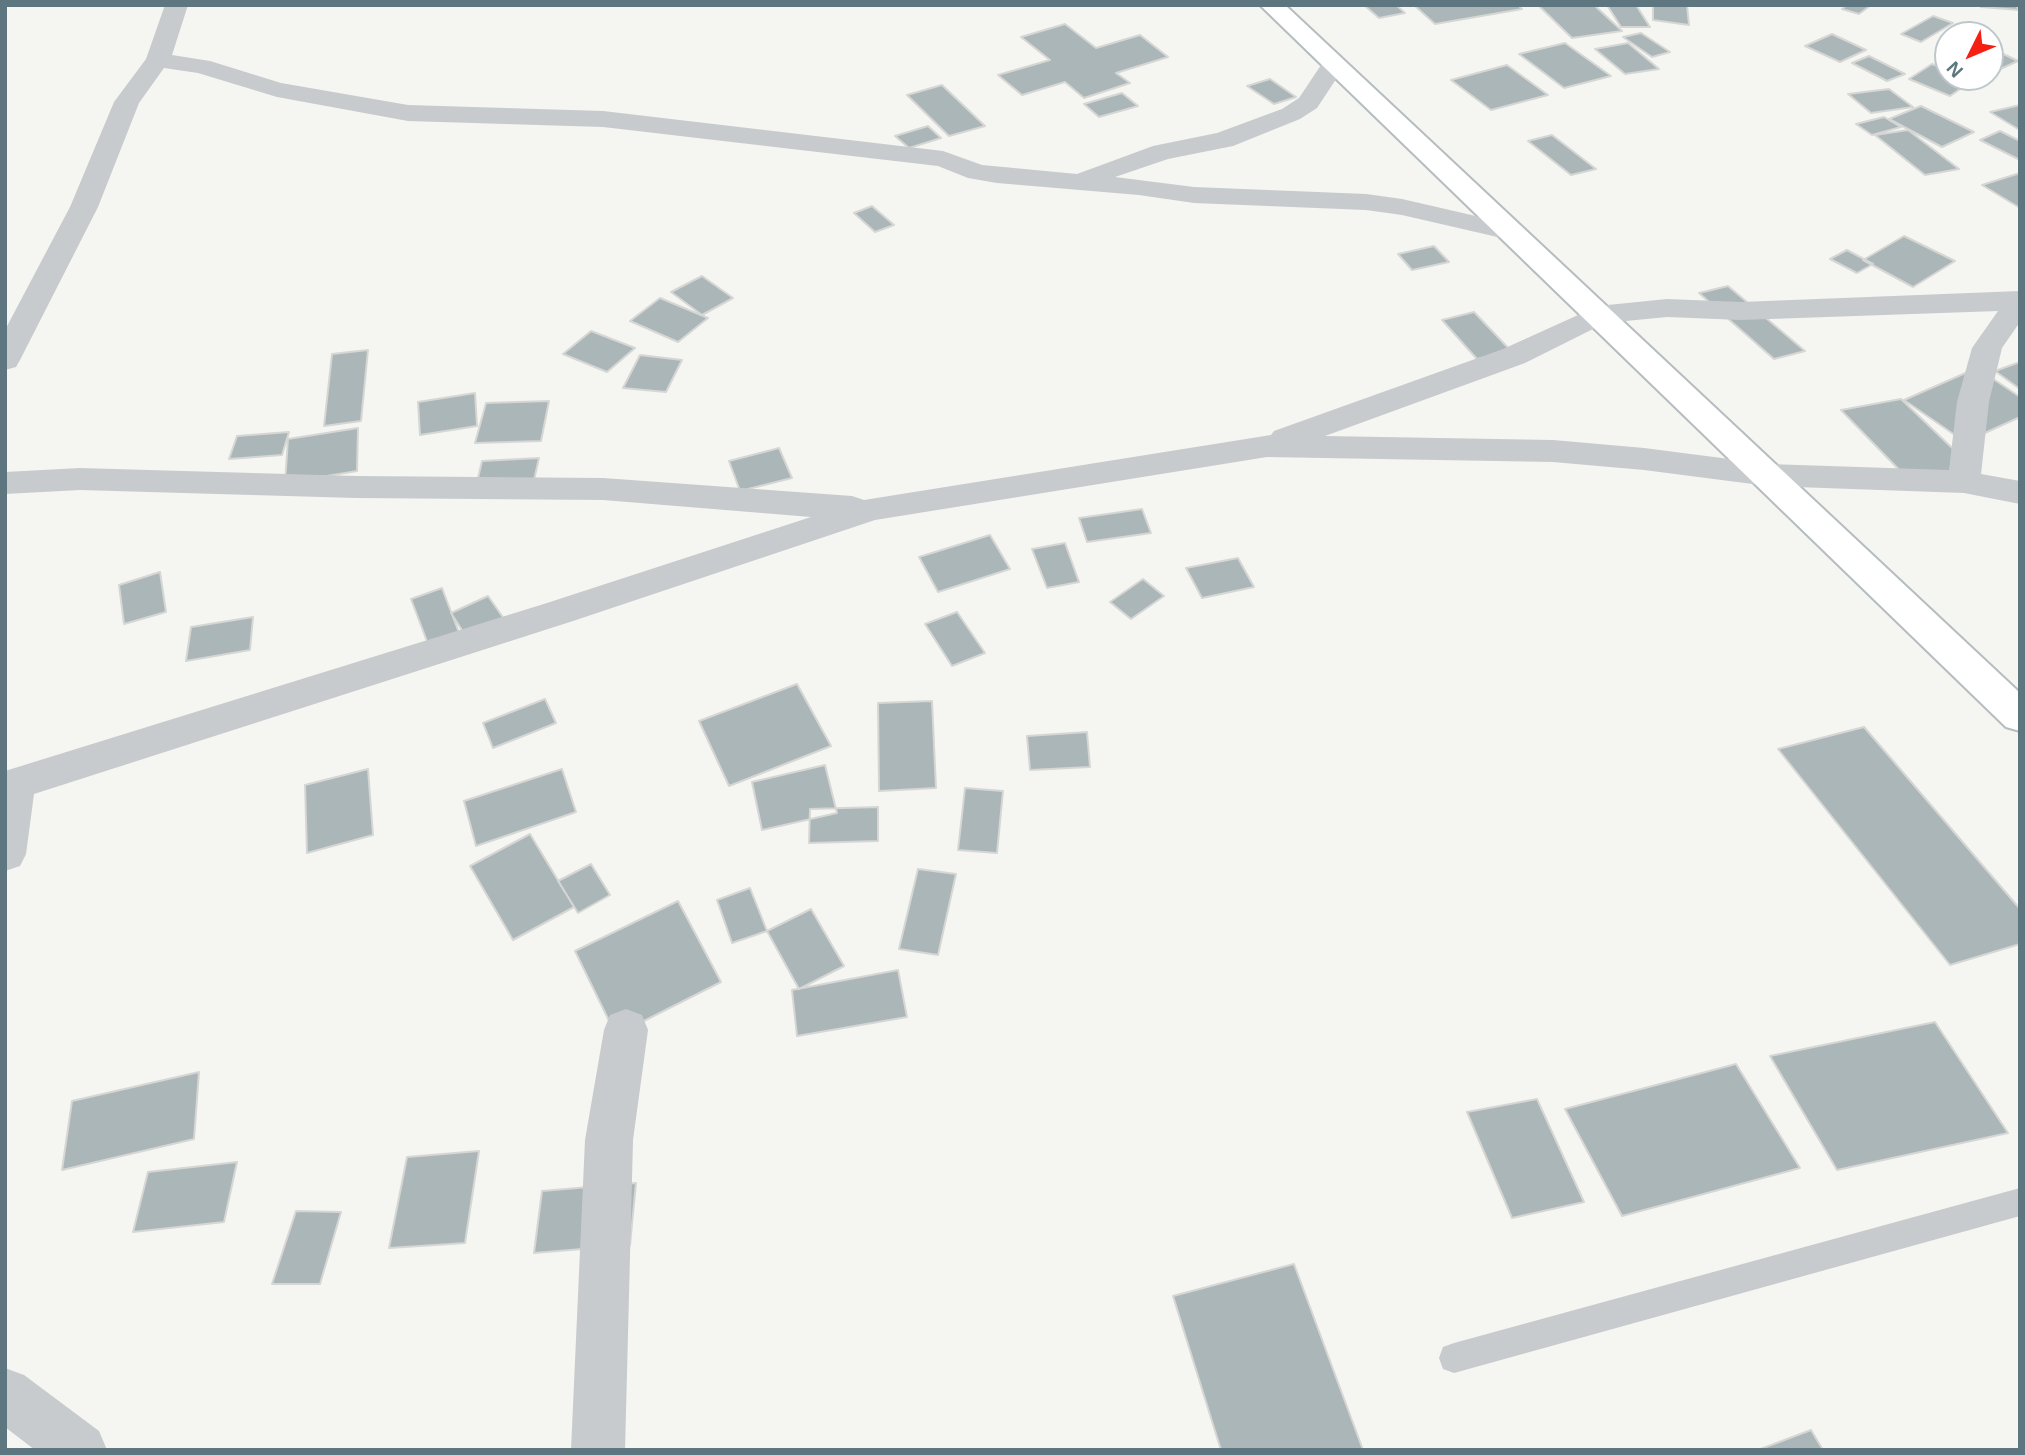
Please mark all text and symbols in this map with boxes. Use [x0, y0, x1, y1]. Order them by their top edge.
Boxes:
north arrow [1934, 21, 2004, 91]
text: N [1942, 57, 1967, 81]

